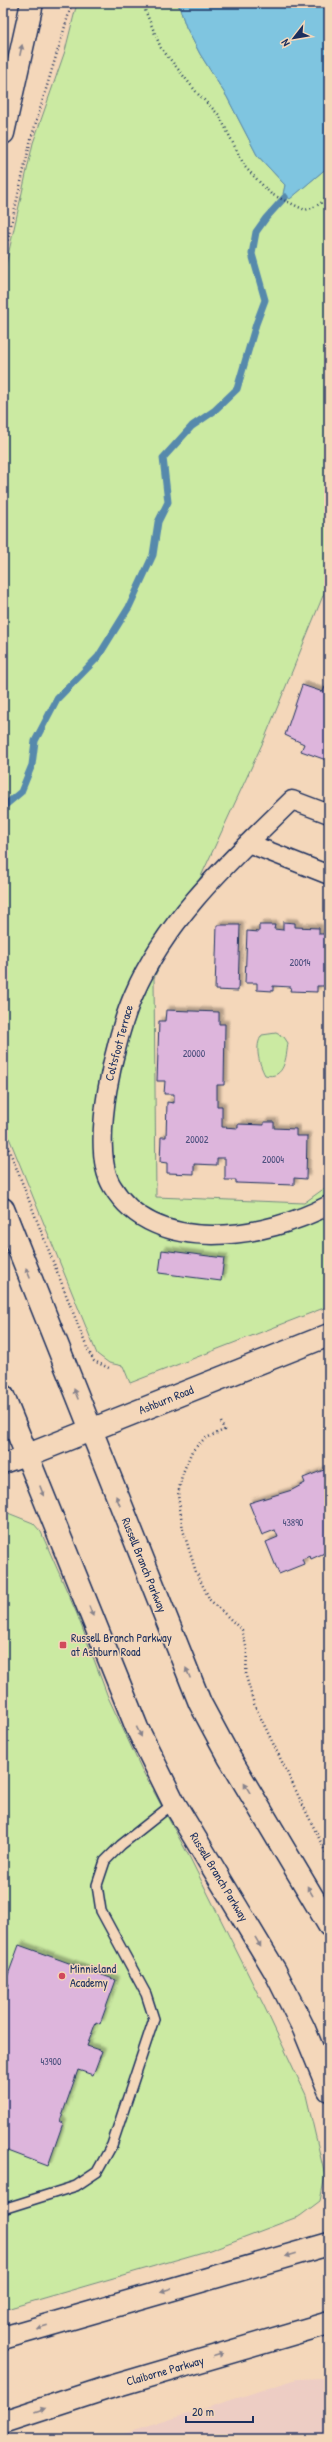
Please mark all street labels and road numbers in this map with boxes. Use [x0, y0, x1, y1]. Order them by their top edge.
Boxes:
street label: Coltsfoot Terrace [100, 1003, 137, 1083]
street label: Ashburn Road [136, 1381, 196, 1418]
street label: Russell Branch Parkway [118, 1515, 171, 1615]
street label: Russell Branch Parkway [186, 1829, 253, 1924]
street label: Claiborne Parkway [124, 2351, 206, 2390]

